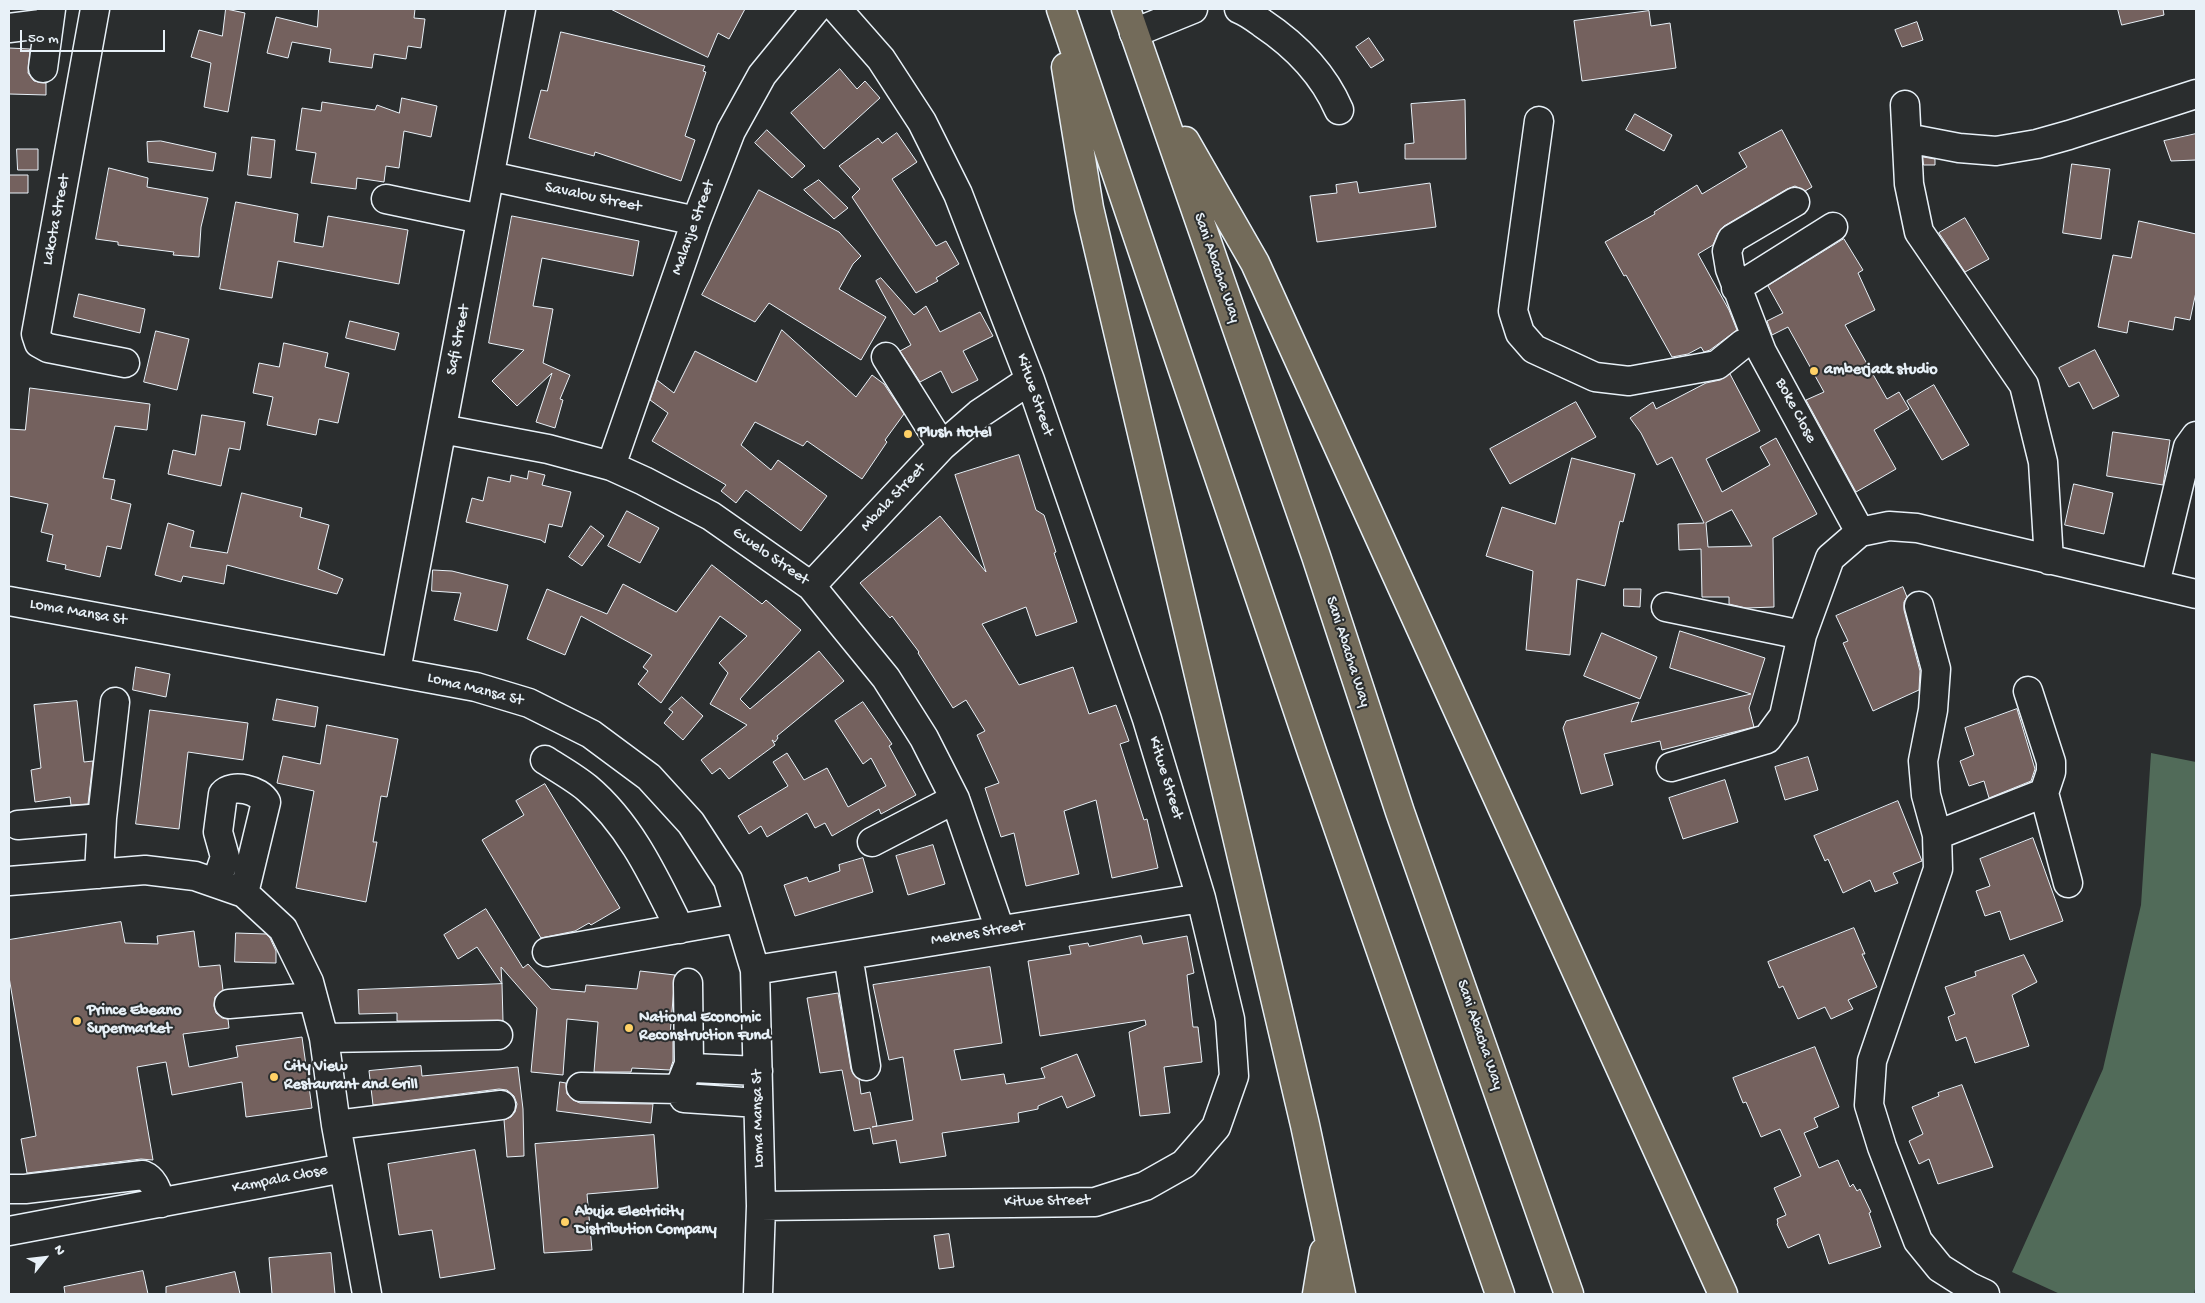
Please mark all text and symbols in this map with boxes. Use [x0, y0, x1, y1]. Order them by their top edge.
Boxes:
scale bar [22, 20, 168, 52]
text: 50 m [28, 30, 59, 48]
street label: Lakota Street [39, 173, 75, 267]
street label: Savalou Street [543, 178, 643, 218]
street label: Malanje Street [668, 178, 720, 278]
street label: Sani Abacha Way [1188, 211, 1244, 325]
street label: Safi Street [443, 303, 475, 377]
street label: Kitwe Street [1011, 351, 1057, 439]
place label: amberjack studio [1824, 361, 1938, 381]
marker: amberjack studio [1808, 365, 1820, 377]
street label: Boke Close [1770, 375, 1820, 447]
place label: Plush Hotel [918, 424, 992, 444]
marker: Plush Hotel [902, 428, 914, 440]
street label: Mbala Street [857, 460, 931, 536]
street label: Gwelo Street [728, 524, 812, 590]
street label: Sani Abacha Way [1320, 594, 1374, 710]
street label: Loma Mansa St [28, 595, 128, 631]
street label: Loma Mansa St [425, 669, 525, 711]
street label: Kitwe Street [1143, 734, 1187, 822]
street label: Meknes Street [930, 917, 1026, 951]
street label: Sani Abacha Way [1451, 978, 1507, 1092]
place label: Prince Ebeano Supermarket [87, 1002, 182, 1040]
place label: National Economic Reconstruction Fund [639, 1009, 770, 1047]
marker: Prince Ebeano Supermarket [71, 1015, 83, 1027]
marker: National Economic Reconstruction Fund [623, 1022, 635, 1034]
place label: City View Restaurant and Grill [284, 1058, 418, 1096]
street label: Loma Mansa St [749, 1070, 769, 1168]
marker: City View Restaurant and Grill [268, 1071, 280, 1083]
street label: Kampala Close [231, 1161, 329, 1199]
street label: Kitwe Street [1004, 1192, 1090, 1212]
place label: Abuja Electricity Distribution Company [575, 1203, 717, 1241]
marker: Abuja Electricity Distribution Company [559, 1216, 571, 1228]
north arrow [20, 1233, 70, 1283]
text: N [49, 1242, 68, 1259]

